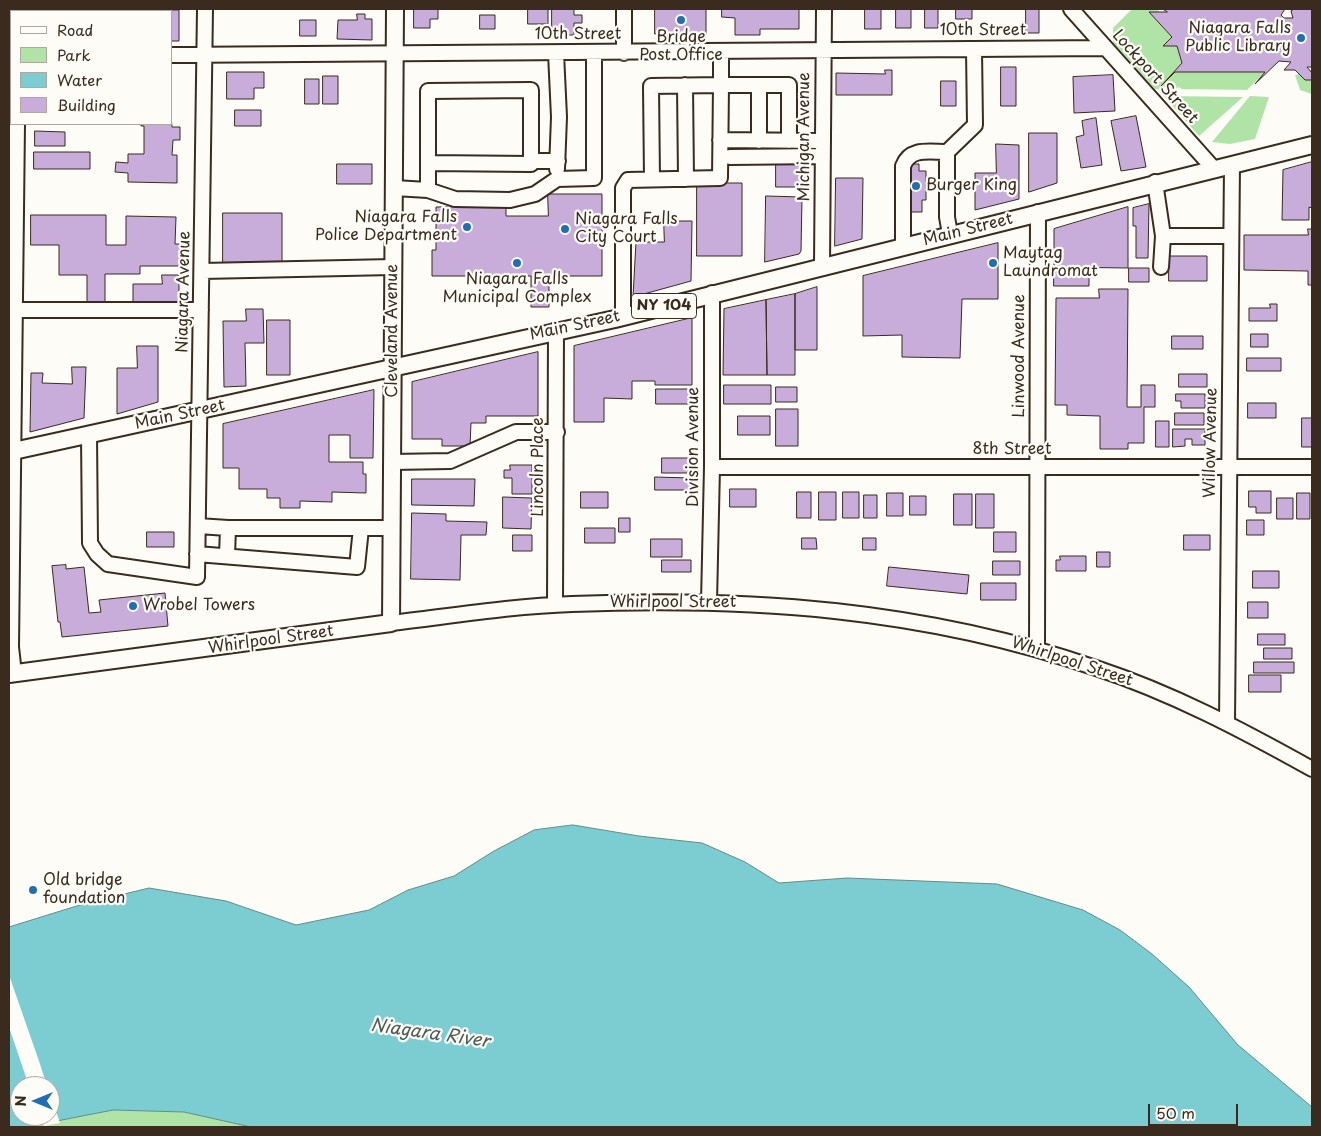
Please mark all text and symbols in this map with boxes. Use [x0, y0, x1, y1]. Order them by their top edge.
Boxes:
legend [10, 10, 172, 125]
marker: Bridge Post Office [675, 14, 687, 26]
text: Road [57, 18, 93, 41]
place label: Niagara Falls Public Library [1185, 19, 1291, 57]
street label: 10th Street [940, 21, 1026, 41]
street label: 10th Street [535, 25, 621, 45]
street label: Lockport Street [1108, 26, 1202, 128]
place label: Bridge Post Office [639, 28, 723, 66]
marker: Niagara Falls Public Library [1295, 32, 1307, 44]
text: Park [57, 43, 91, 66]
text: Water [57, 68, 102, 91]
street label: Michigan Avenue [795, 72, 815, 202]
text: Building [57, 93, 116, 116]
place label: Burger King [926, 176, 1017, 196]
marker: Burger King [910, 180, 922, 192]
place label: Niagara Falls Police Department [315, 208, 457, 246]
place label: Niagara Falls City Court [575, 210, 678, 248]
street label: Main Street [921, 210, 1015, 250]
marker: Niagara Falls Police Department [461, 221, 473, 233]
marker: Niagara Falls City Court [559, 223, 571, 235]
street label: Niagara Avenue [173, 231, 195, 353]
place label: Maytag Laundromat [1003, 244, 1098, 282]
marker: Niagara Falls Municipal Complex [511, 257, 523, 269]
marker: Maytag Laundromat [987, 257, 999, 269]
street label: Cleveland Avenue [383, 264, 403, 398]
place label: Niagara Falls Municipal Complex [443, 270, 591, 308]
road number: NY 104 [632, 294, 696, 318]
street label: Linwood Avenue [1010, 294, 1030, 418]
street label: Main Street [528, 307, 622, 345]
street label: Division Avenue [684, 387, 704, 507]
street label: Willow Avenue [1200, 388, 1222, 498]
street label: Main Street [133, 396, 227, 434]
street label: Lincoln Place [529, 417, 549, 517]
street label: 8th Street [972, 440, 1052, 460]
street label: Whirlpool Street [610, 593, 736, 613]
place label: Wrobel Towers [143, 596, 255, 616]
marker: Wrobel Towers [127, 600, 139, 612]
street label: Whirlpool Street [207, 622, 335, 658]
street label: Whirlpool Street [1009, 633, 1135, 691]
place label: Old bridge foundation [43, 871, 125, 909]
marker: Old bridge foundation [27, 884, 39, 896]
water label: Niagara River [369, 1015, 491, 1053]
north arrow [10, 1076, 60, 1126]
scale bar [1151, 1094, 1241, 1126]
text: N [10, 1095, 31, 1107]
text: 50 m [1156, 1101, 1195, 1124]

